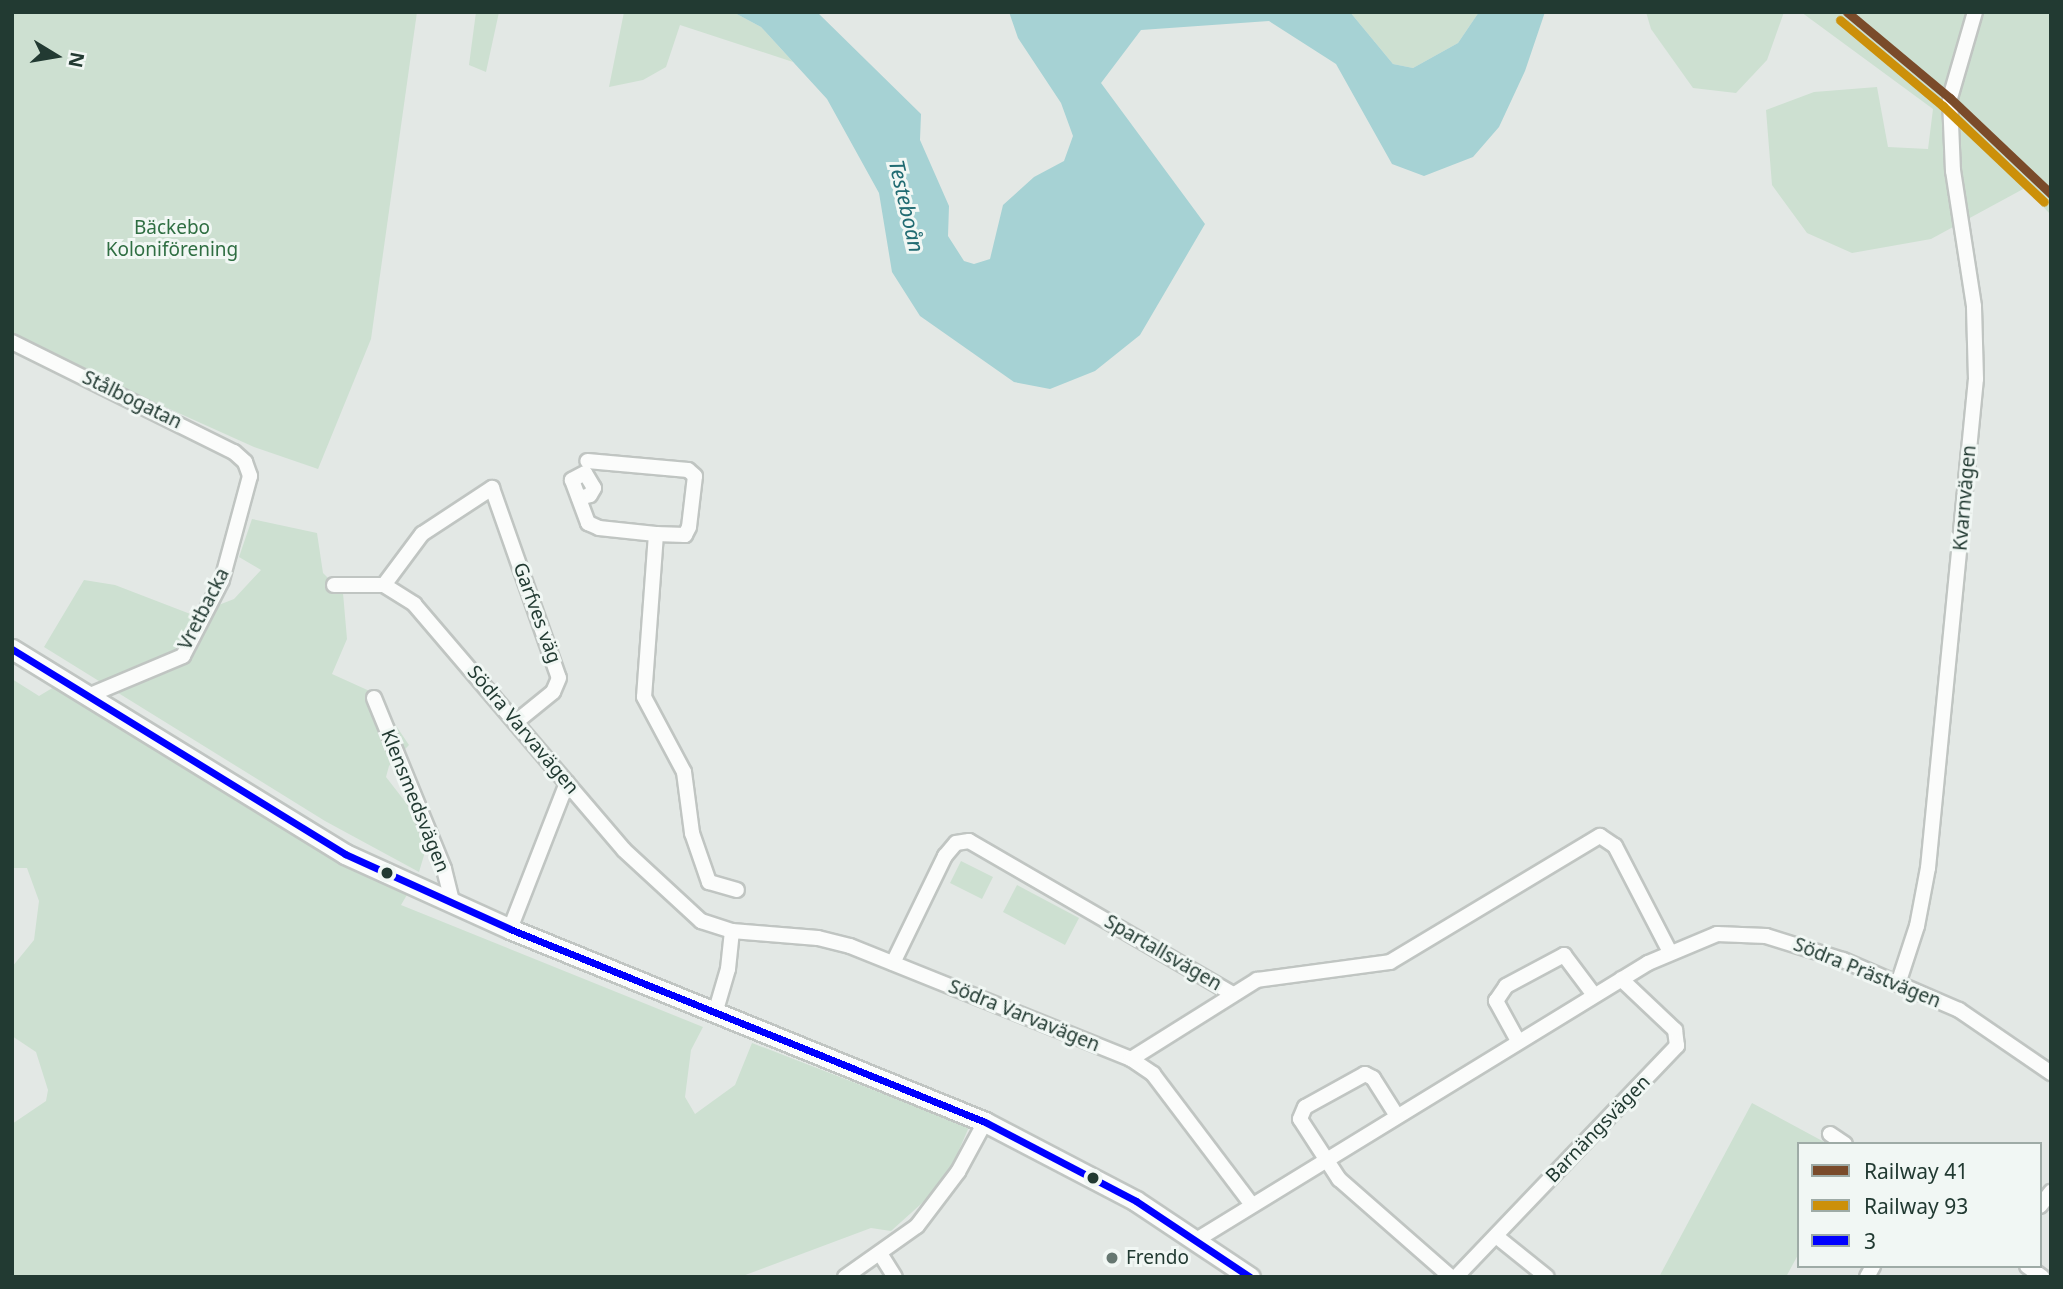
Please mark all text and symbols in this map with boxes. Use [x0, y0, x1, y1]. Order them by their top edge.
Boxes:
north arrow [21, 21, 91, 91]
text: N [62, 50, 91, 70]
water label: Testeboån [884, 157, 930, 255]
park label: Bäckebo Koloniförening [106, 217, 238, 261]
street label: Stålbogatan [79, 366, 185, 434]
street label: Kvarnvägen [1949, 444, 1981, 552]
street label: Garfves väg [508, 560, 566, 666]
street label: Vretbacka [174, 564, 234, 654]
street label: Södra Varvavägen [463, 661, 583, 799]
street label: Klensmedsvägen [376, 726, 454, 876]
unlabelled marker [380, 866, 394, 880]
street label: Spartallsvägen [1100, 910, 1226, 996]
street label: Södra Prästvägen [1790, 933, 1944, 1013]
street label: Södra Varvavägen [945, 975, 1103, 1057]
street label: Barnängsvägen [1541, 1071, 1655, 1187]
legend [1797, 1142, 2042, 1268]
text: Railway 41 [1864, 1157, 1968, 1185]
unlabelled marker [1086, 1171, 1100, 1185]
text: Railway 93 [1864, 1192, 1968, 1220]
text: 3 [1864, 1227, 1876, 1255]
place label: Frendo [1126, 1247, 1189, 1269]
marker: Frendo [1104, 1250, 1120, 1266]

